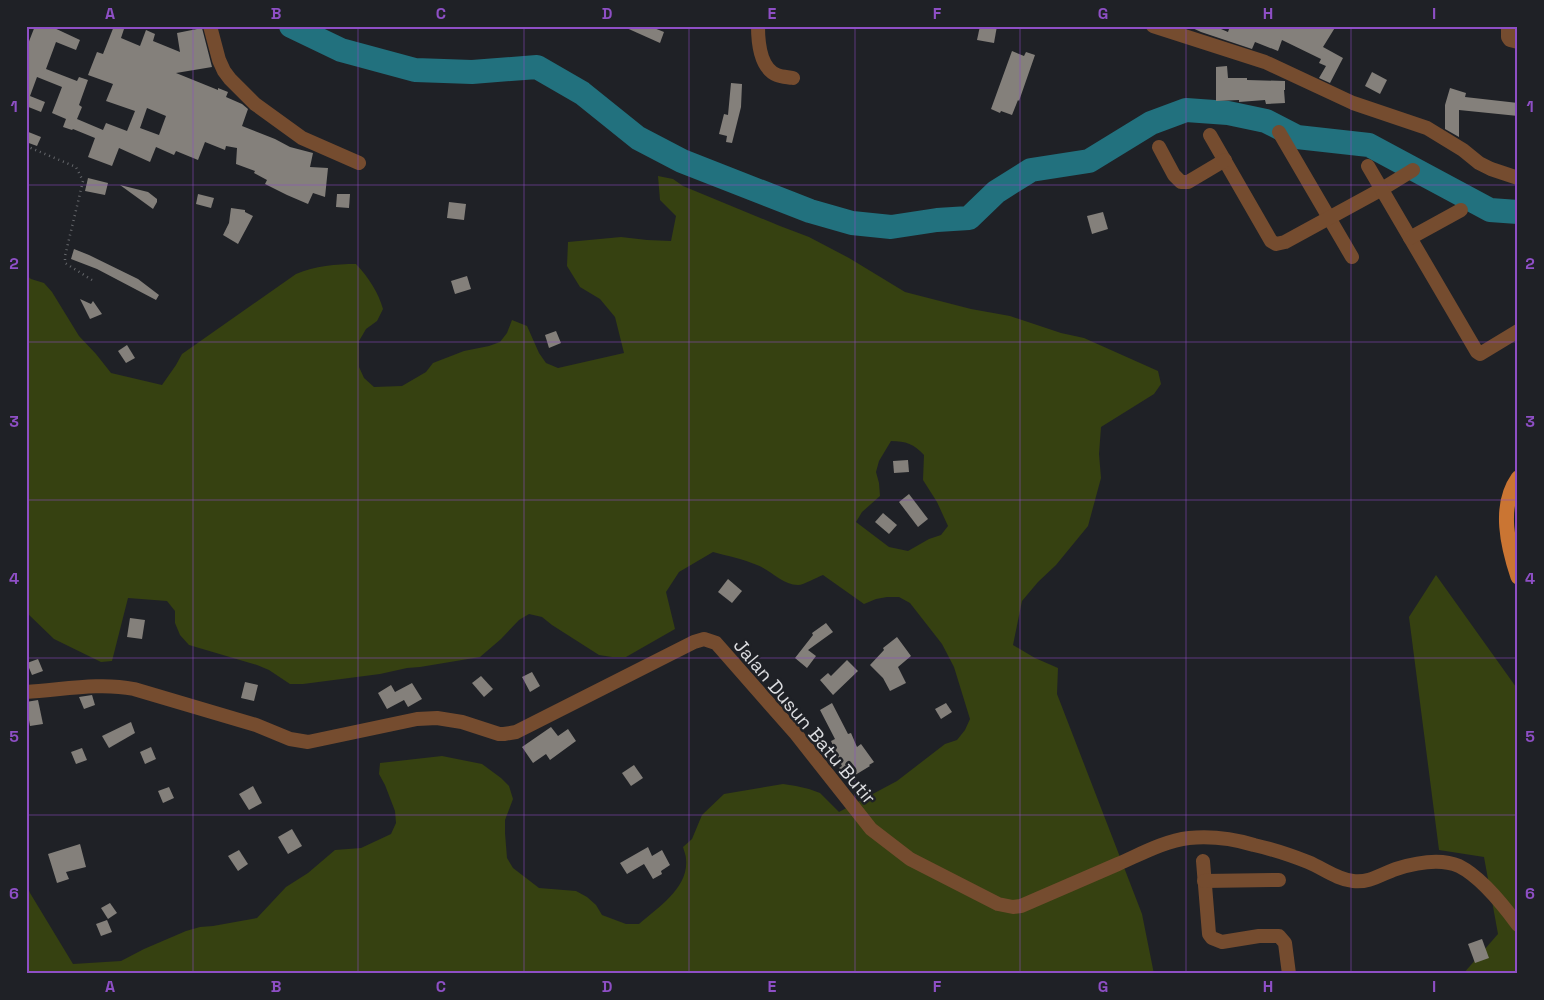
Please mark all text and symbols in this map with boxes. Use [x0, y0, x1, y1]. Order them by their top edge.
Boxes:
text: A [105, 3, 115, 24]
text: B [271, 3, 281, 24]
text: C [436, 3, 446, 24]
text: D [602, 3, 612, 24]
text: E [768, 3, 777, 24]
text: F [933, 3, 942, 24]
text: G [1098, 3, 1108, 24]
text: H [1263, 3, 1273, 24]
text: I [1432, 3, 1436, 24]
text: 1 [10, 96, 18, 117]
text: 1 [1526, 96, 1534, 117]
text: 2 [9, 253, 19, 274]
text: 2 [1525, 253, 1535, 274]
text: 3 [9, 411, 19, 432]
text: 3 [1525, 411, 1535, 432]
text: 4 [9, 568, 19, 589]
text: 4 [1525, 568, 1535, 589]
street label: Jalan Dusun Batu Butir [728, 633, 881, 809]
text: 5 [9, 726, 19, 747]
text: 5 [1525, 726, 1535, 747]
text: 6 [9, 883, 19, 904]
text: 6 [1525, 883, 1535, 904]
text: A [105, 976, 115, 997]
text: B [271, 976, 281, 997]
text: C [436, 976, 446, 997]
text: D [602, 976, 612, 997]
text: E [768, 976, 777, 997]
text: F [933, 976, 942, 997]
text: G [1098, 976, 1108, 997]
text: H [1263, 976, 1273, 997]
text: I [1432, 976, 1436, 997]

